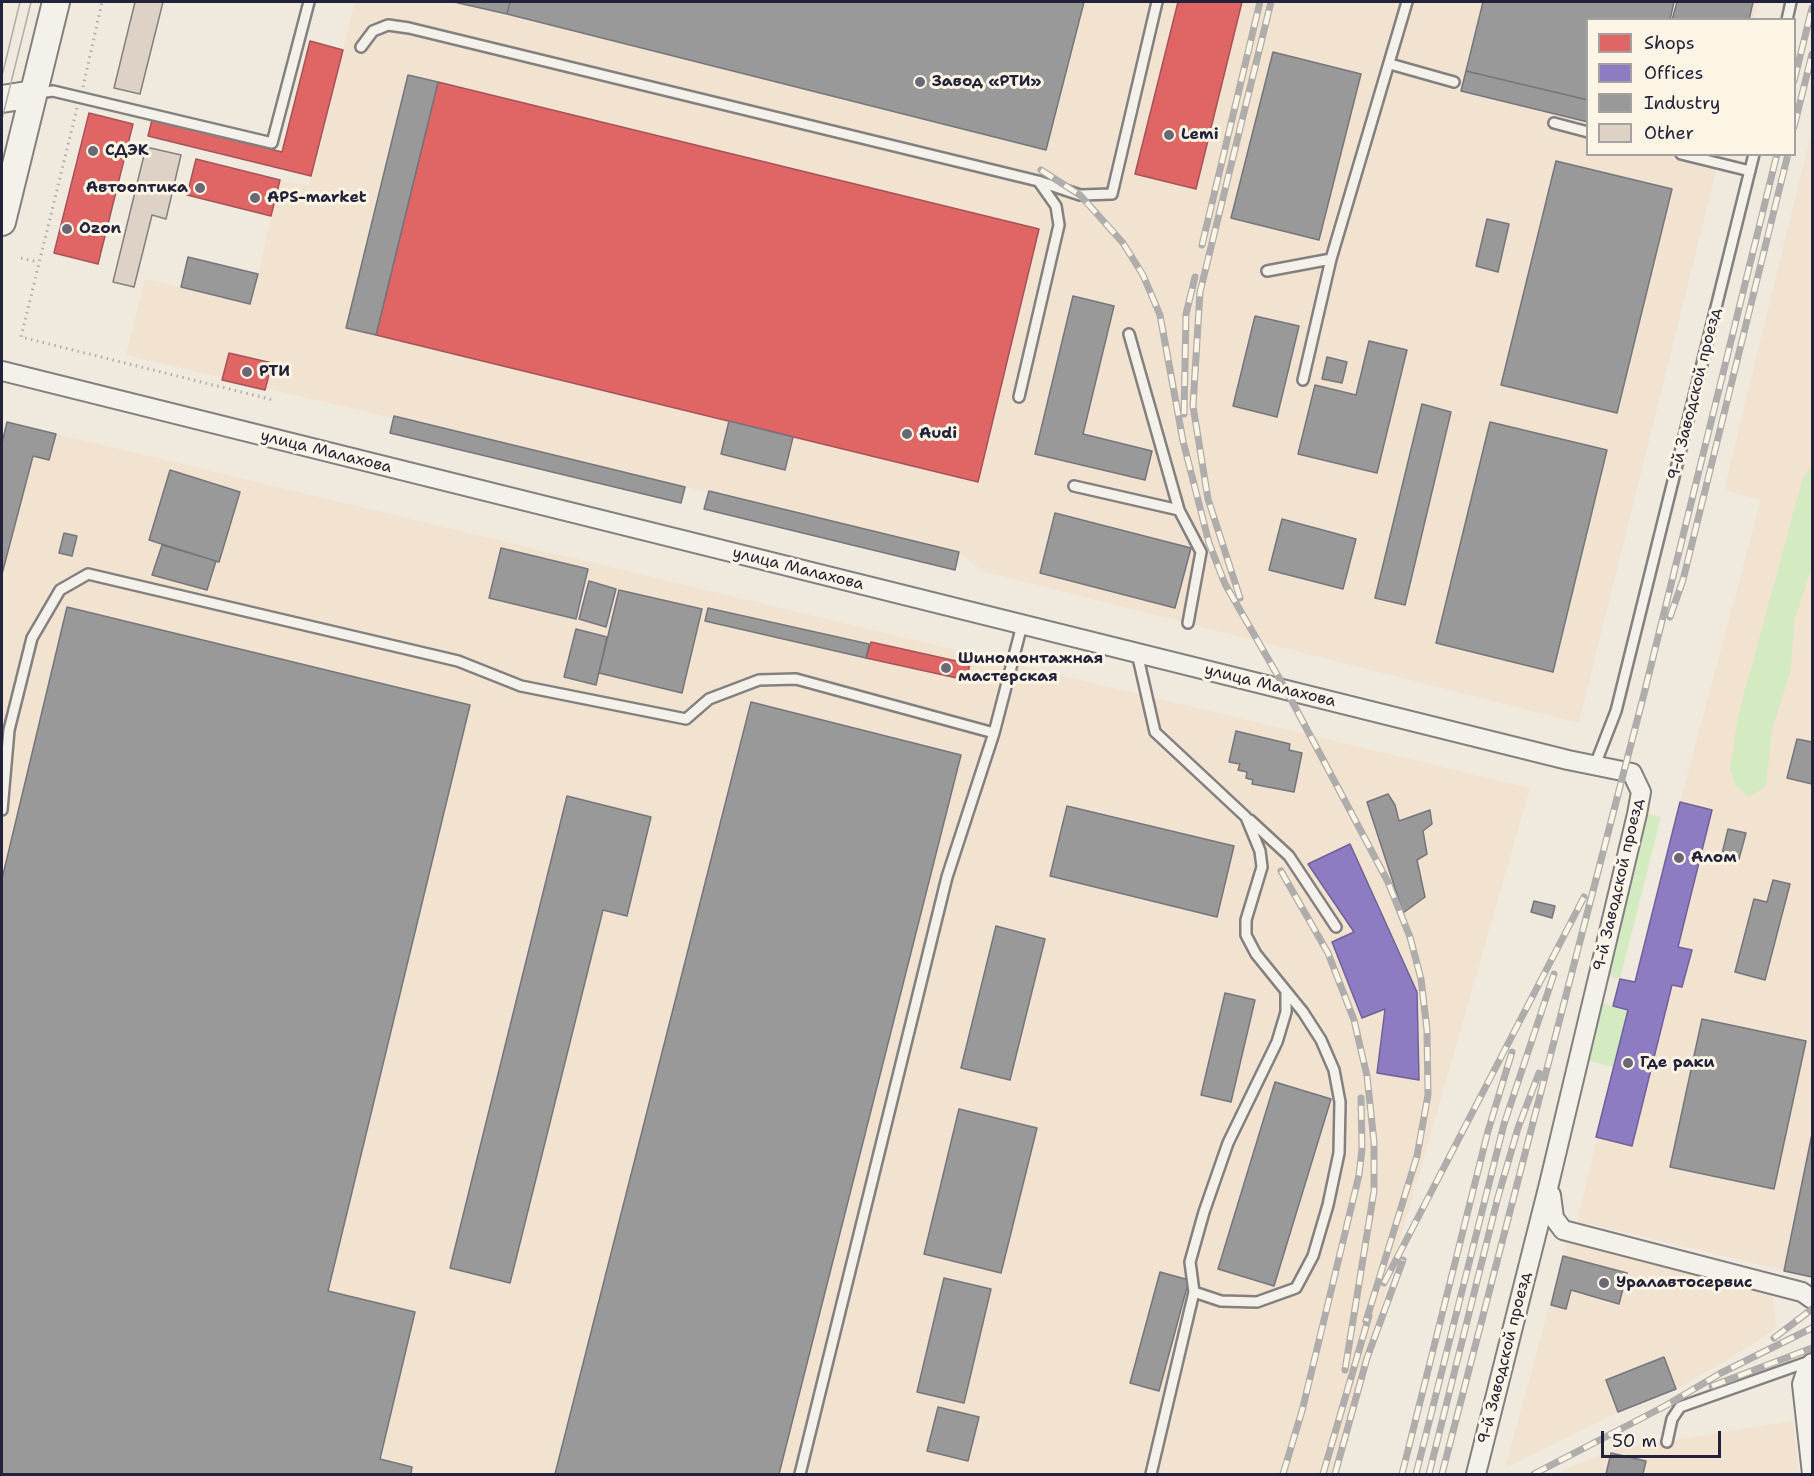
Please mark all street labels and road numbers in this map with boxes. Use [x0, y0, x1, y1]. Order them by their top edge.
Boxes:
street label: 9-й Заводской проезд [1664, 306, 1726, 482]
street label: улица Малахова [258, 426, 394, 478]
street label: улица Малахова [730, 543, 866, 595]
street label: улица Малахова [1202, 660, 1338, 712]
street label: 9-й Заводской проезд [1590, 797, 1648, 973]
street label: 9-й Заводской проезд [1474, 1270, 1536, 1446]

